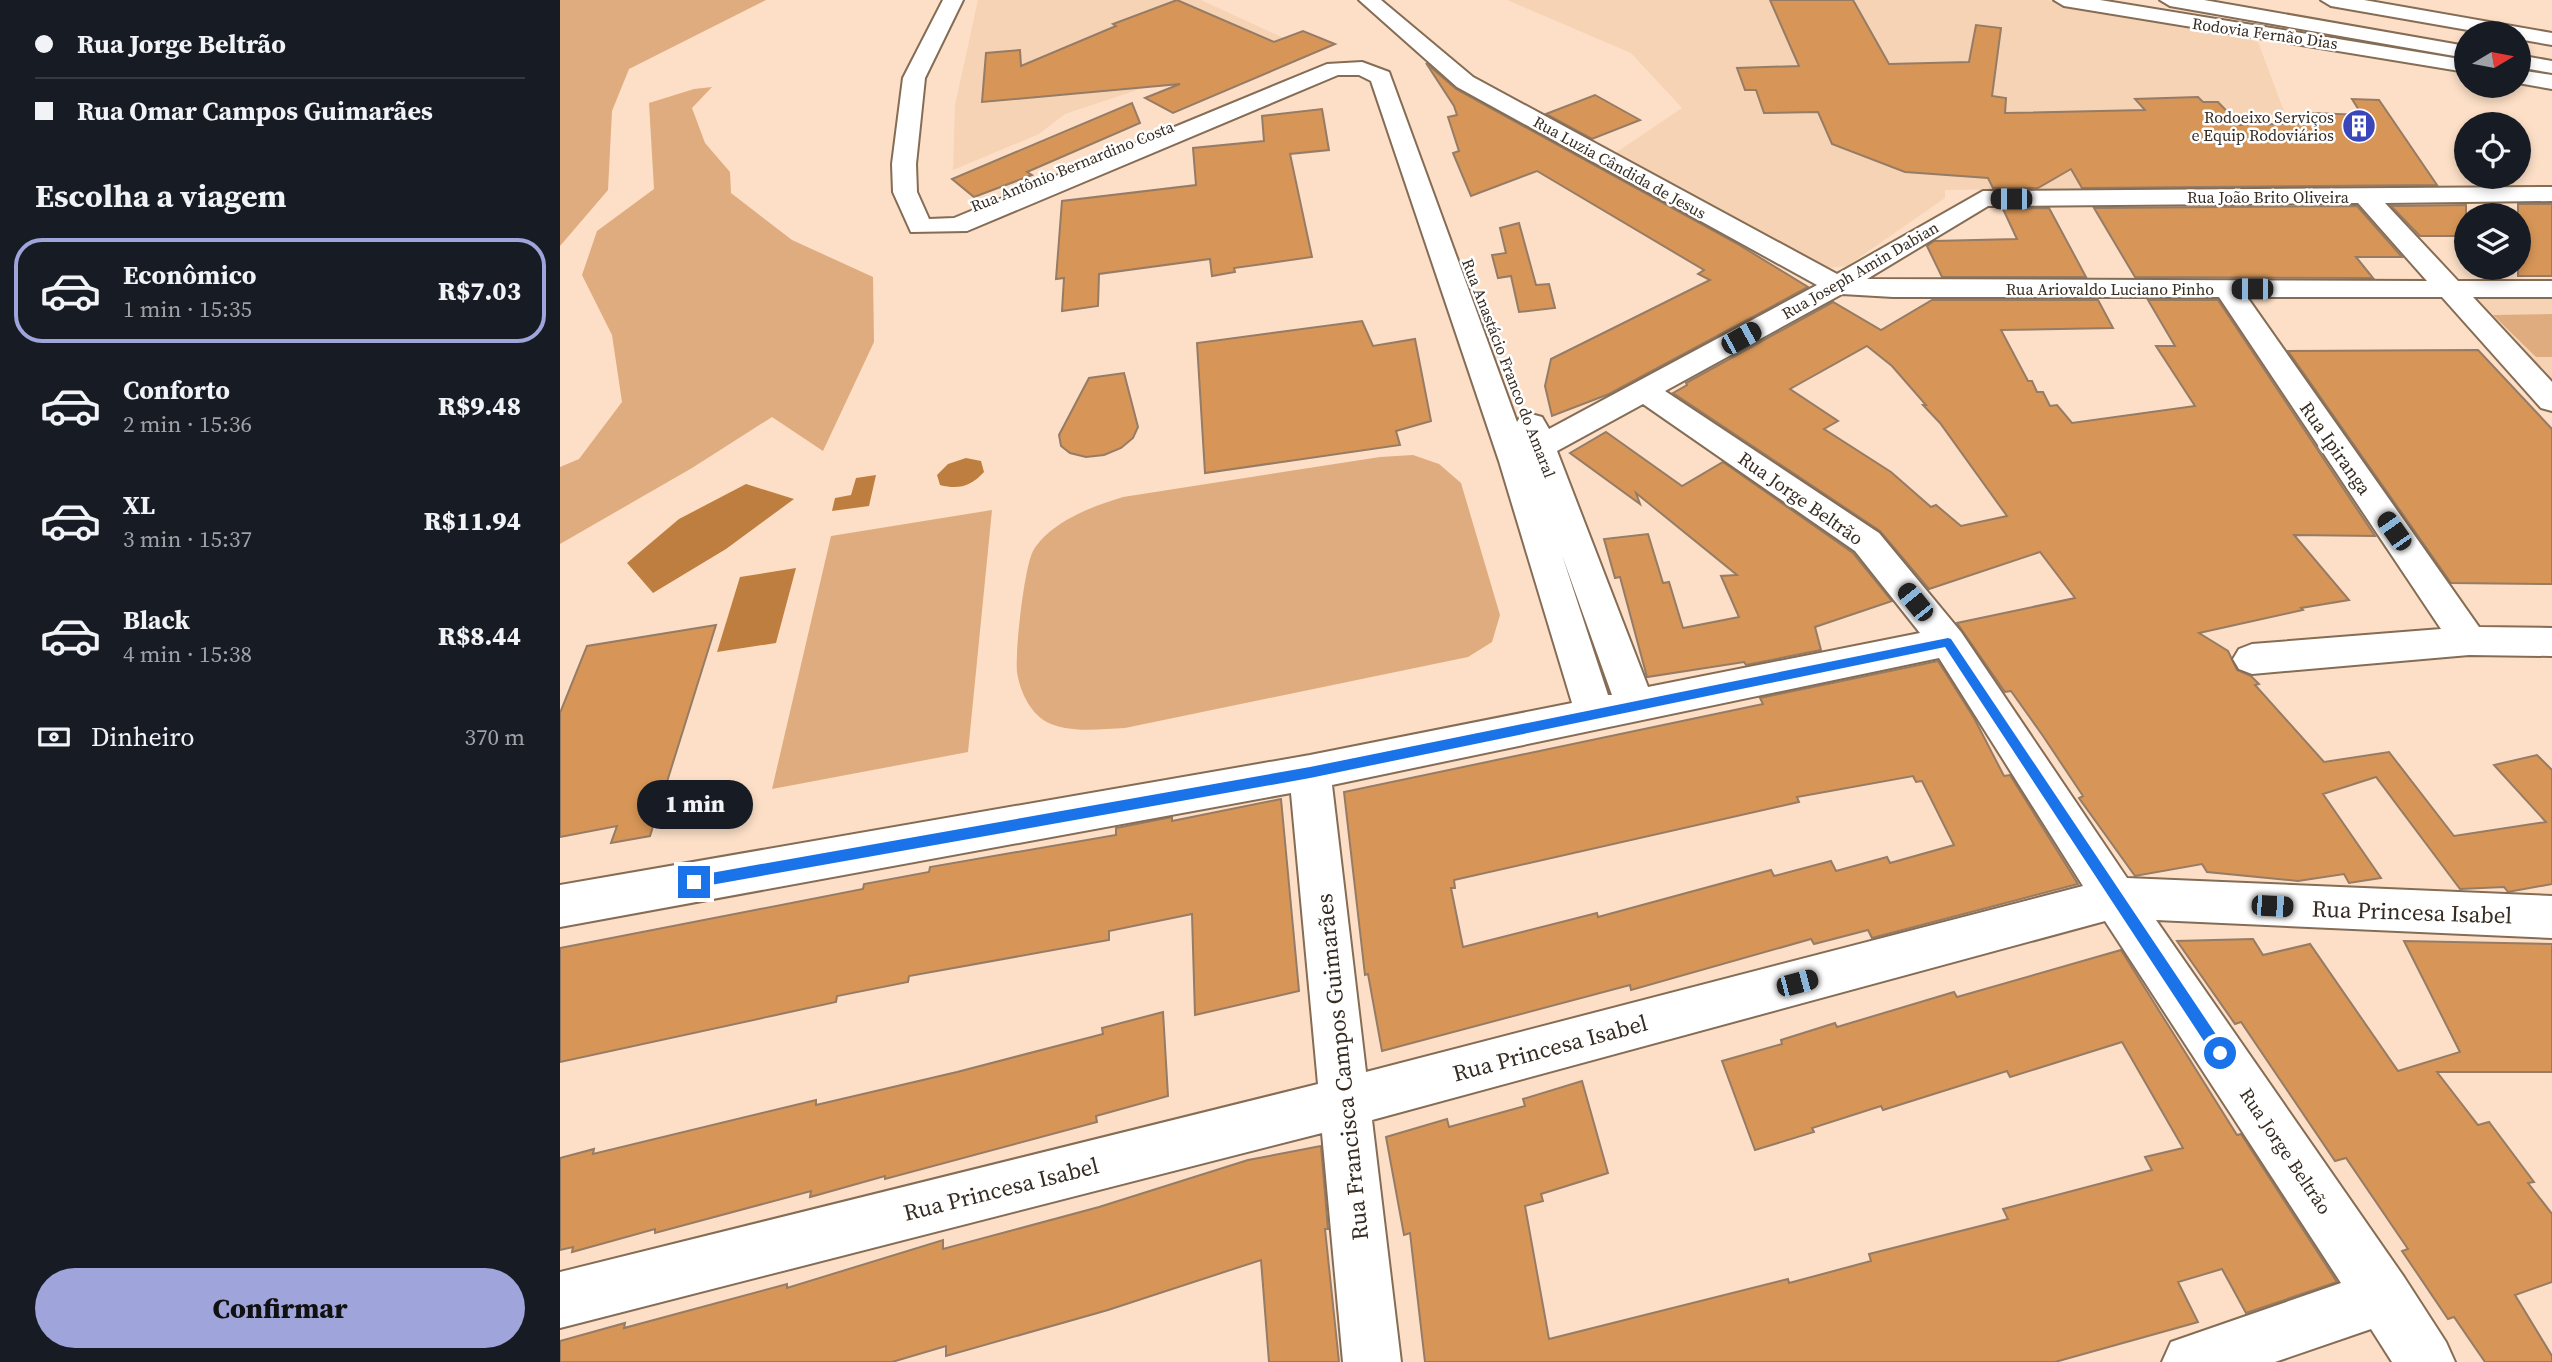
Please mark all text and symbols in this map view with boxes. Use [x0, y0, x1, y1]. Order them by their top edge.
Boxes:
street label: Rodovia Fernão Dias [2191, 12, 2339, 54]
north arrow [2454, 21, 2530, 98]
map controls [2454, 21, 2531, 280]
text: Rua Jorge Beltrão [77, 26, 286, 62]
text: Rua Omar Campos Guimarães [77, 93, 433, 129]
place label: Rodoeixo Serviços e Equip Rodoviários [2191, 106, 2334, 146]
building icon: Rodoeixo Serviços e Equip Rodoviários [2340, 107, 2378, 145]
street label: Rua Luzia Cândida de Jesus [1530, 110, 1710, 224]
button: locate [2454, 112, 2531, 189]
street label: Rua Antônio Bernardino Costa [967, 115, 1178, 217]
text: Escolha a viagem [35, 174, 287, 218]
street label: Rua João Brito Oliveira [2187, 186, 2350, 208]
car [1991, 189, 2033, 210]
button: layers [2454, 203, 2531, 280]
street label: Rua Joseph Amin Dabian [1777, 216, 1943, 324]
street label: Rua Anastácio Franco do Amaral [1457, 255, 1561, 481]
text: Econômico [123, 257, 256, 293]
icon: car [39, 259, 102, 322]
text: R$7.03 [438, 273, 521, 309]
street label: Rua Ariovaldo Luciano Pinho [2006, 278, 2214, 300]
car [2232, 279, 2274, 300]
text: 1 min · 15:35 [123, 293, 252, 325]
car [1718, 319, 1765, 357]
text: Conforto [123, 372, 230, 408]
icon: car [39, 374, 102, 437]
text: R$9.48 [438, 388, 521, 424]
street label: Rua Ipiranga [2294, 396, 2378, 500]
text: 2 min · 15:36 [123, 408, 252, 440]
street label: Rua Jorge Beltrão [1733, 445, 1869, 551]
text: XL [123, 487, 155, 523]
icon: car [39, 489, 102, 552]
text: R$11.94 [424, 503, 521, 539]
car [2374, 508, 2415, 554]
text: 3 min · 15:37 [123, 523, 252, 555]
car [1894, 579, 1937, 625]
text: Black [123, 602, 190, 638]
icon: car [39, 604, 102, 667]
text: R$8.44 [438, 618, 521, 654]
text: 4 min · 15:38 [123, 638, 252, 670]
icon: cash [35, 718, 73, 756]
text: Dinheiro [91, 719, 195, 755]
text: 370 m [464, 721, 525, 753]
callout: 1 min [636, 780, 752, 830]
text: 1 min [665, 788, 725, 820]
route end [678, 866, 710, 898]
street label: Rua Francisca Campos Guimarães [1308, 892, 1376, 1242]
street label: Rua Princesa Isabel [2311, 893, 2513, 931]
car [2251, 894, 2294, 918]
car [1774, 967, 1821, 999]
street label: Rua Princesa Isabel [1449, 1007, 1651, 1089]
route start [2204, 1037, 2236, 1069]
street label: Rua Jorge Beltrão [2234, 1083, 2338, 1219]
street label: Rua Princesa Isabel [900, 1149, 1102, 1229]
button: Confirmar [35, 1268, 525, 1348]

